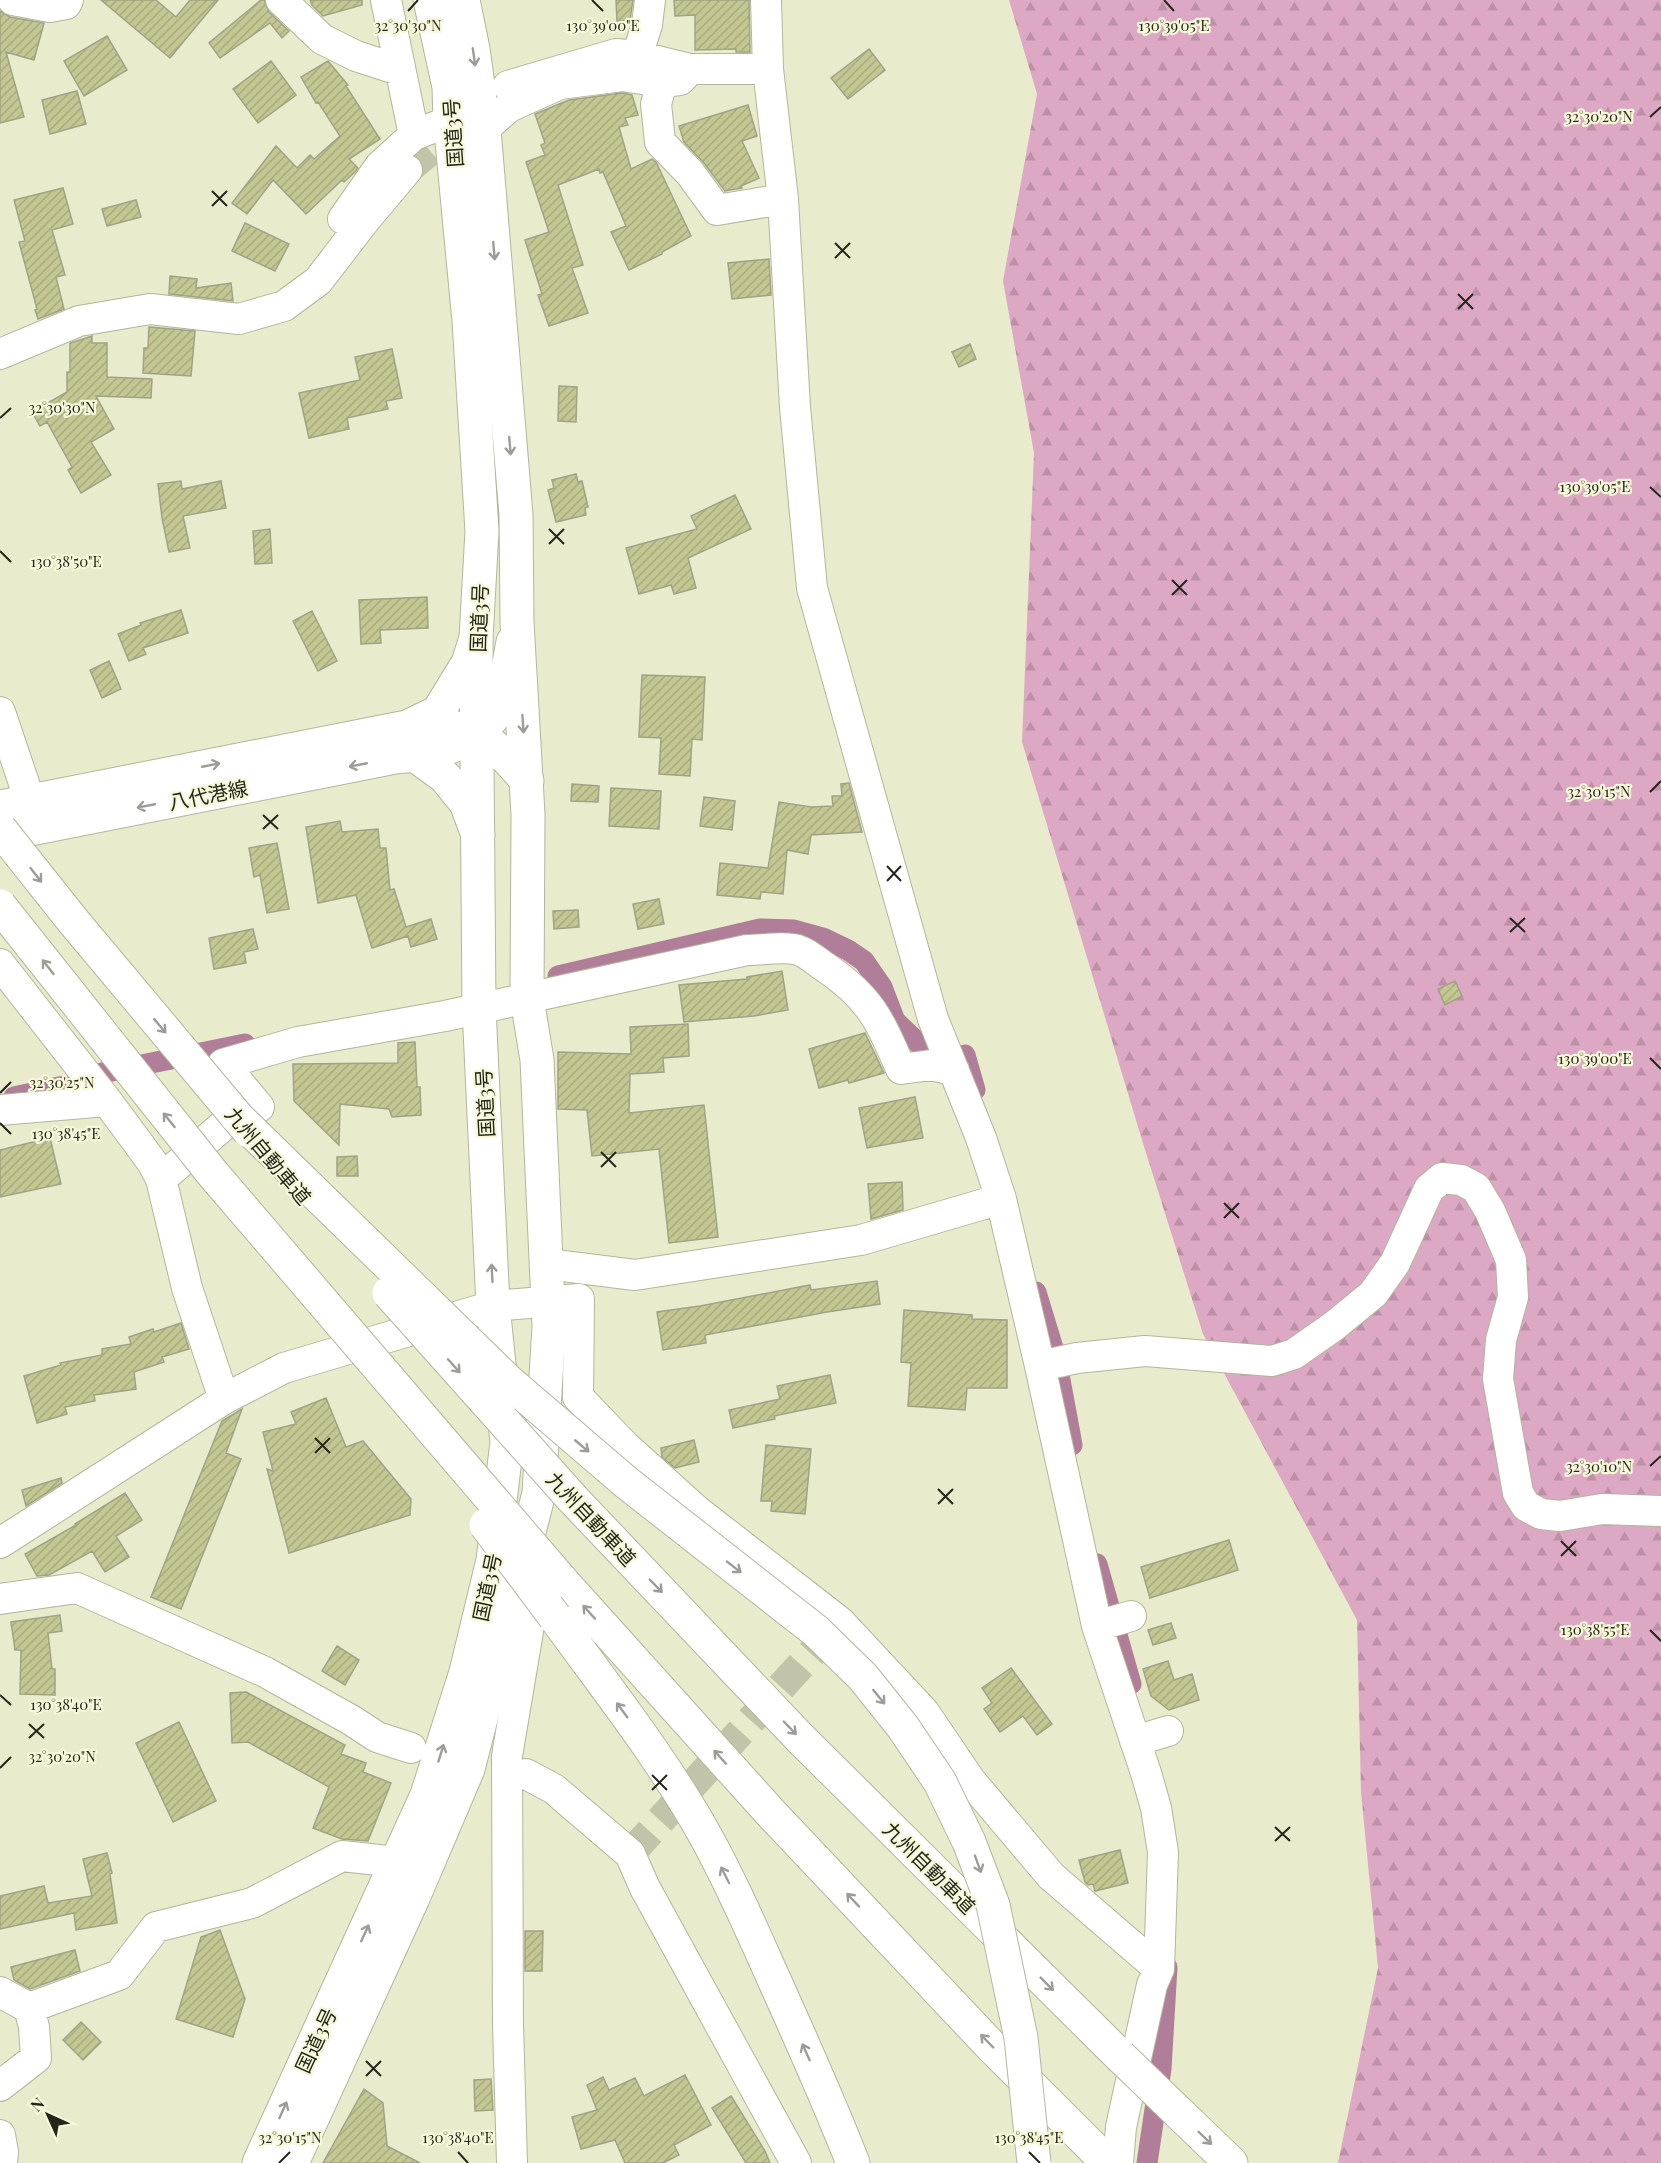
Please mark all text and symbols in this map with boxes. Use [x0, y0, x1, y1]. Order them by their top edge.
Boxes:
text: 32°30'30"N [374, 15, 442, 35]
text: 130°39'00"E [566, 15, 640, 35]
text: 130°39'05"E [1139, 15, 1209, 35]
one-way arrow [468, 47, 479, 67]
street label: 国道3号 [436, 98, 468, 168]
text: 32°30'20"N [1565, 106, 1633, 126]
one-way arrow [489, 241, 500, 261]
text: 32°30'30"N [28, 397, 96, 417]
one-way arrow [505, 435, 516, 455]
text: 130°39'05"E [1560, 476, 1630, 496]
text: 130°38'50"E [30, 551, 102, 571]
street label: 国道3号 [463, 583, 493, 653]
one-way arrow [518, 714, 529, 734]
one-way arrow [201, 759, 221, 770]
one-way arrow [349, 760, 368, 771]
street label: 八代港線 [166, 773, 250, 815]
text: 32°30'15"N [1567, 781, 1631, 801]
one-way arrow [137, 801, 156, 812]
one-way arrow [30, 867, 43, 883]
one-way arrow [41, 959, 54, 975]
one-way arrow [154, 1018, 167, 1034]
text: 130°39'00"E [1558, 1048, 1632, 1068]
street label: 国道3号 [469, 1068, 499, 1138]
text: 32°30'25"N [29, 1072, 95, 1092]
street label: 九州自動車道 [220, 1100, 318, 1210]
one-way arrow [163, 1112, 176, 1128]
text: 130°38'45"E [32, 1123, 100, 1143]
one-way arrow [486, 1263, 497, 1283]
one-way arrow [447, 1358, 461, 1373]
one-way arrow [574, 1439, 589, 1453]
text: 32°30'10"N [1566, 1456, 1632, 1476]
street label: 九州自動車道 [541, 1465, 643, 1571]
street label: 国道3号 [466, 1550, 506, 1624]
one-way arrow [726, 1561, 742, 1574]
one-way arrow [649, 1579, 663, 1594]
one-way arrow [582, 1605, 596, 1620]
text: 130°38'55"E [1561, 1619, 1629, 1639]
one-way arrow [873, 1689, 886, 1705]
text: 130°38'40"E [30, 1694, 102, 1714]
one-way arrow [616, 1703, 628, 1719]
one-way arrow [783, 1720, 797, 1735]
one-way arrow [436, 1744, 447, 1763]
text: 32°30'20"N [28, 1746, 96, 1766]
one-way arrow [713, 1750, 727, 1765]
street label: 九州自動車道 [878, 1815, 982, 1919]
one-way arrow [973, 1854, 984, 1873]
one-way arrow [719, 1867, 730, 1885]
one-way arrow [846, 1892, 860, 1907]
one-way arrow [359, 1924, 371, 1942]
one-way arrow [1040, 1977, 1055, 1992]
street label: 国道3号 [288, 2003, 342, 2077]
one-way arrow [980, 2034, 994, 2049]
one-way arrow [800, 2044, 812, 2062]
north arrow [18, 2085, 78, 2145]
text: N [26, 2092, 49, 2116]
one-way arrow [278, 2101, 290, 2119]
text: 32°30'15"N [258, 2127, 322, 2147]
text: 130°38'40"E [422, 2127, 494, 2147]
text: 130°38'45"E [995, 2127, 1063, 2147]
one-way arrow [1197, 2130, 1212, 2145]

